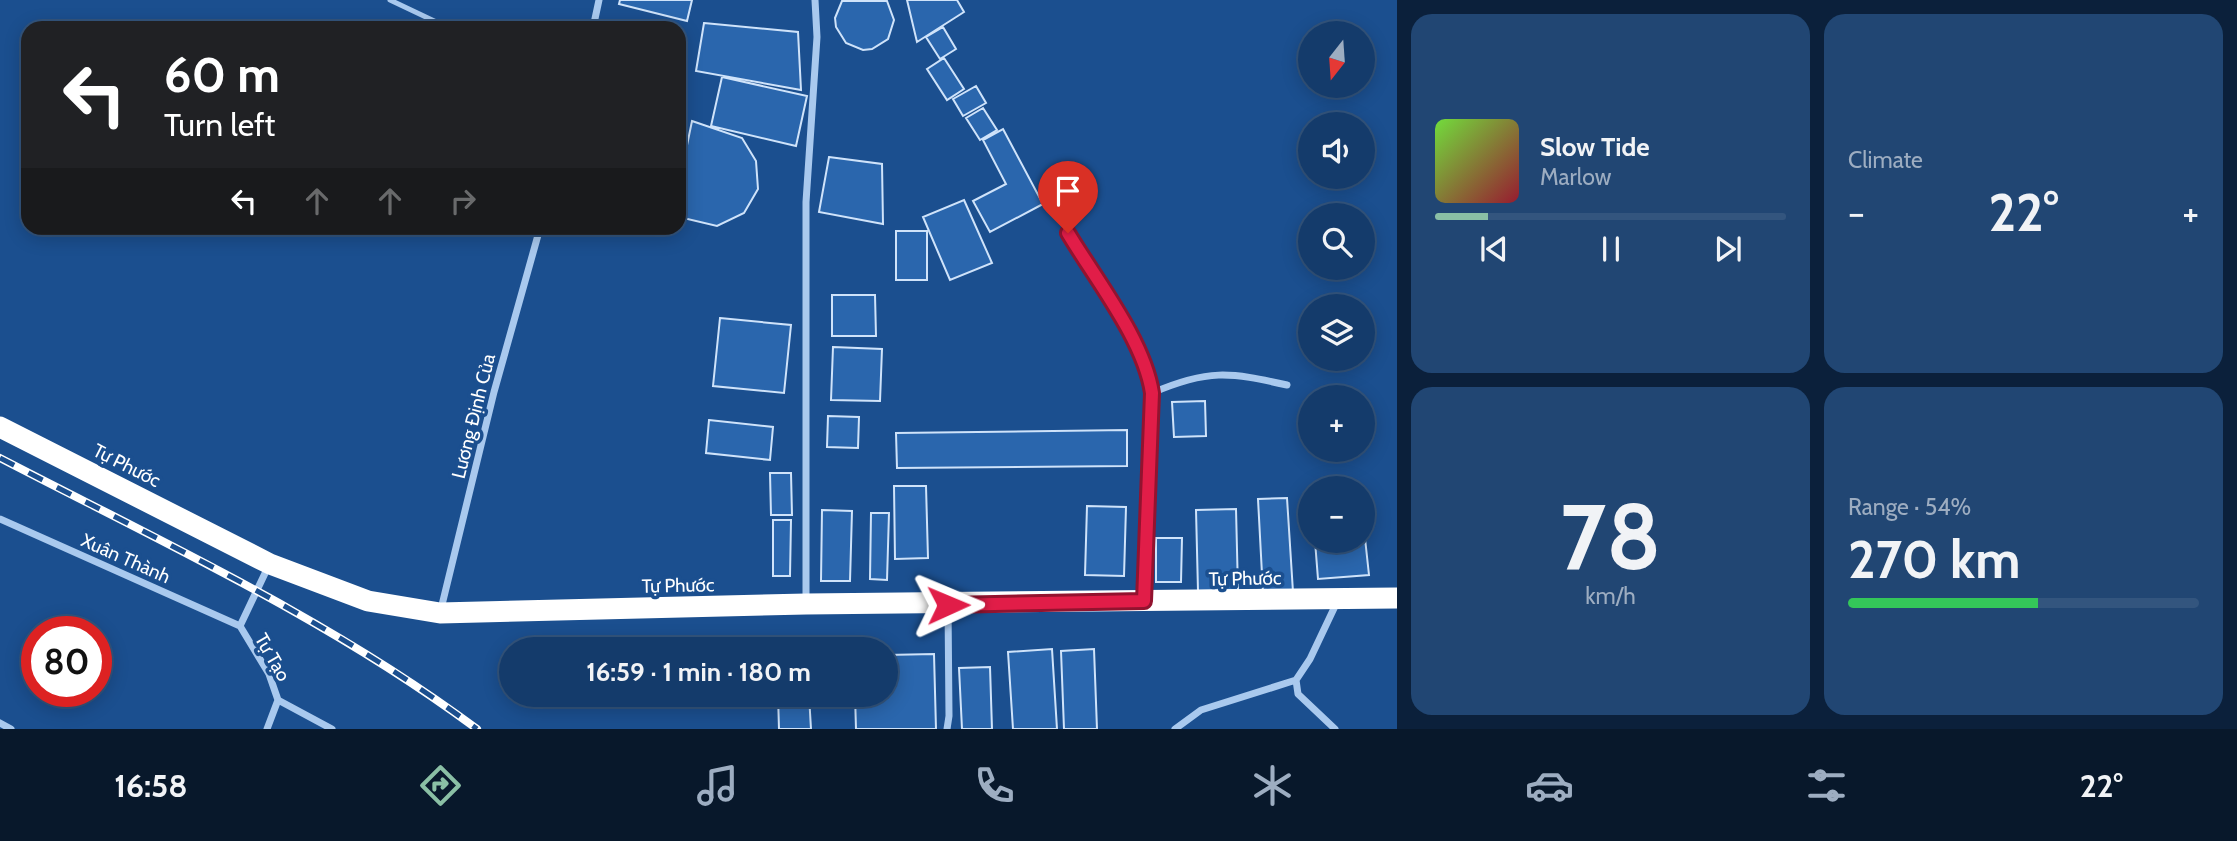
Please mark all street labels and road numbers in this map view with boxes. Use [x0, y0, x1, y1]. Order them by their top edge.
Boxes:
street label: Lương Định Của [447, 351, 500, 481]
street label: Tự Phước [89, 439, 165, 492]
street label: Xuân Thành [78, 529, 174, 588]
street label: Tự Phước [1208, 566, 1282, 591]
street label: Tự Phước [641, 573, 715, 598]
street label: Tự Tạo [250, 629, 295, 685]

